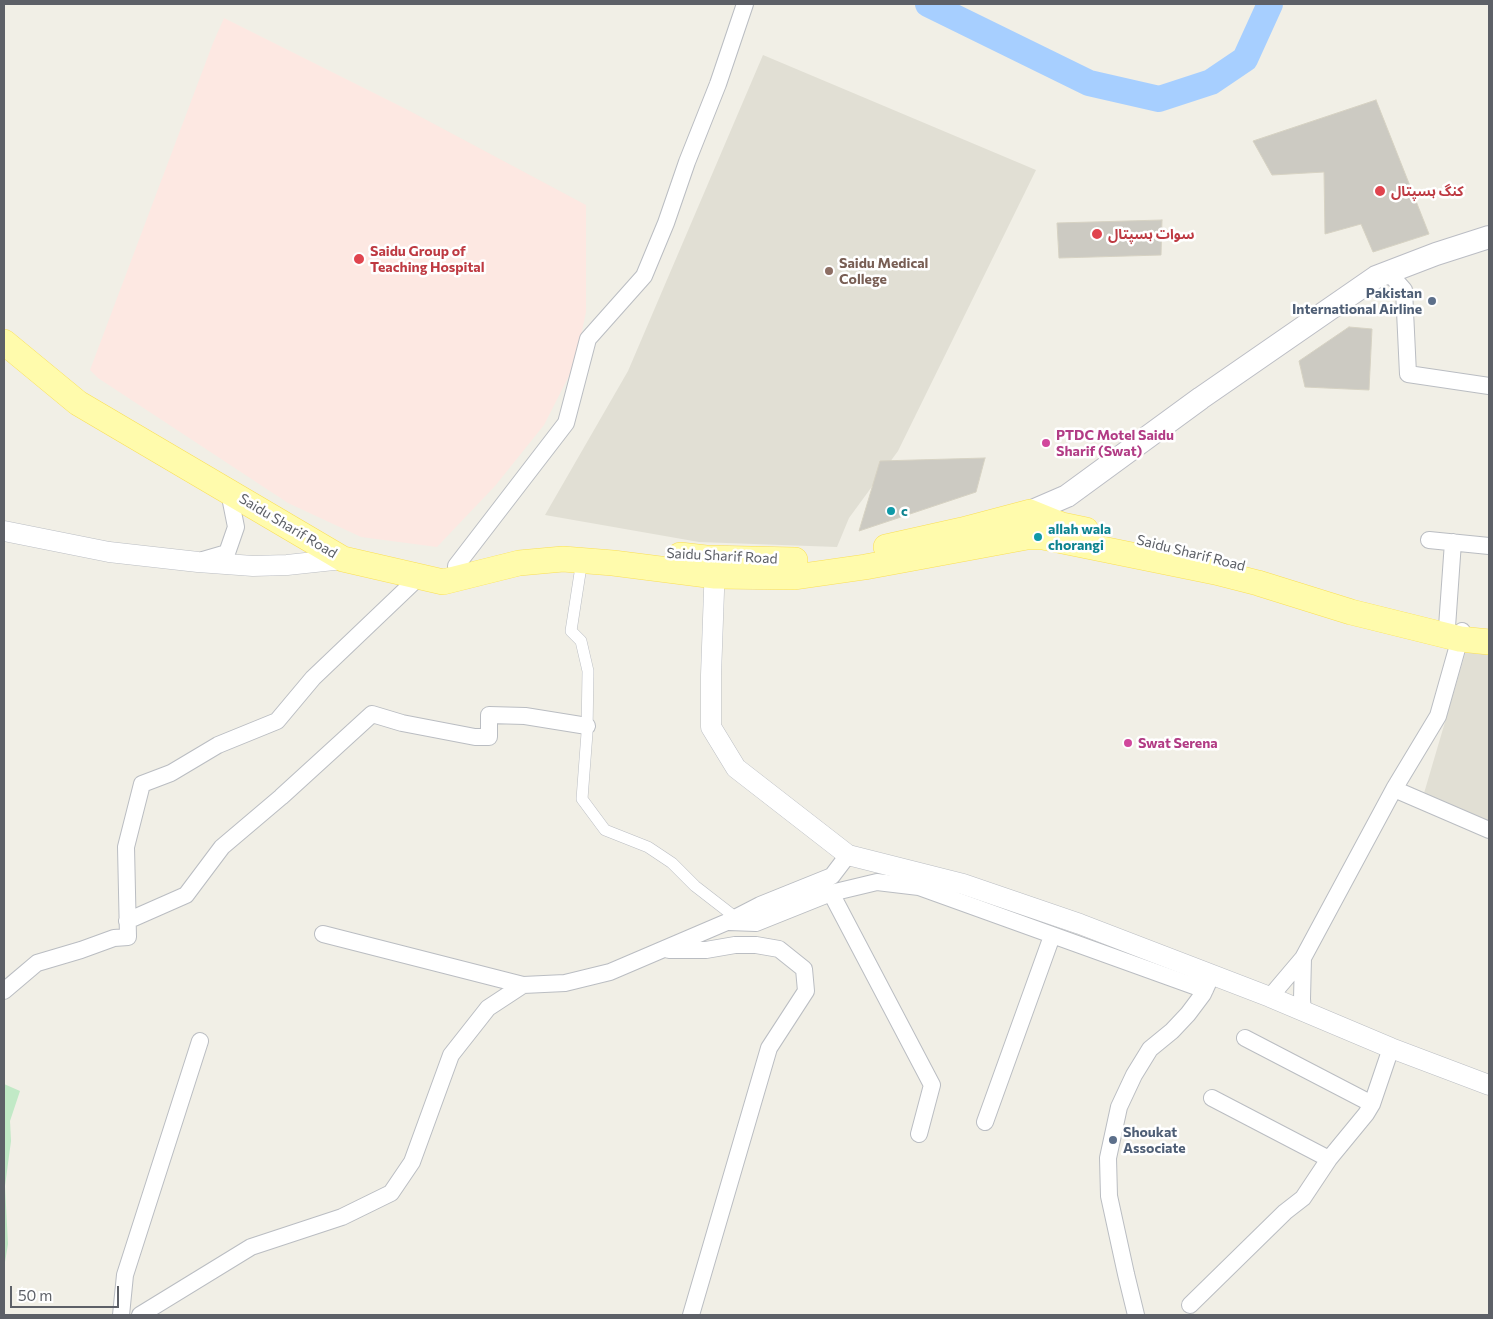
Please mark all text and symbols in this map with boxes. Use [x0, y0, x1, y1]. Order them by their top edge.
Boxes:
place label: کنگ ہسپتال [1391, 183, 1464, 199]
marker: کنگ ہسپتال [1373, 184, 1387, 198]
place label: سوات ہسپتال [1108, 226, 1194, 242]
marker: سوات ہسپتال [1090, 227, 1104, 241]
place label: Saidu Group of Teaching Hospital [370, 243, 485, 276]
marker: Saidu Group of Teaching Hospital [352, 252, 366, 266]
place label: Saidu Medical College [839, 255, 928, 288]
marker: Saidu Medical College [823, 265, 835, 277]
place label: Pakistan International Airline [1292, 285, 1422, 318]
marker: Pakistan International Airline [1426, 295, 1438, 307]
place label: PTDC Motel Saidu Sharif (Swat) [1056, 427, 1174, 460]
marker: PTDC Motel Saidu Sharif (Swat) [1040, 437, 1052, 449]
street label: Saidu Sharif Road [236, 490, 340, 562]
place label: c [901, 503, 908, 519]
marker: c [885, 505, 897, 517]
place label: allah wala chorangi [1048, 521, 1111, 554]
marker: allah wala chorangi [1032, 531, 1044, 543]
street label: Saidu Sharif Road [1135, 531, 1247, 575]
street label: Saidu Sharif Road [666, 545, 778, 567]
place label: Swat Serena [1138, 735, 1218, 751]
marker: Swat Serena [1122, 737, 1134, 749]
place label: Shoukat Associate [1123, 1124, 1186, 1156]
marker: Shoukat Associate [1107, 1134, 1119, 1146]
scale bar [12, 1276, 121, 1308]
text: 50 m [18, 1286, 52, 1304]

